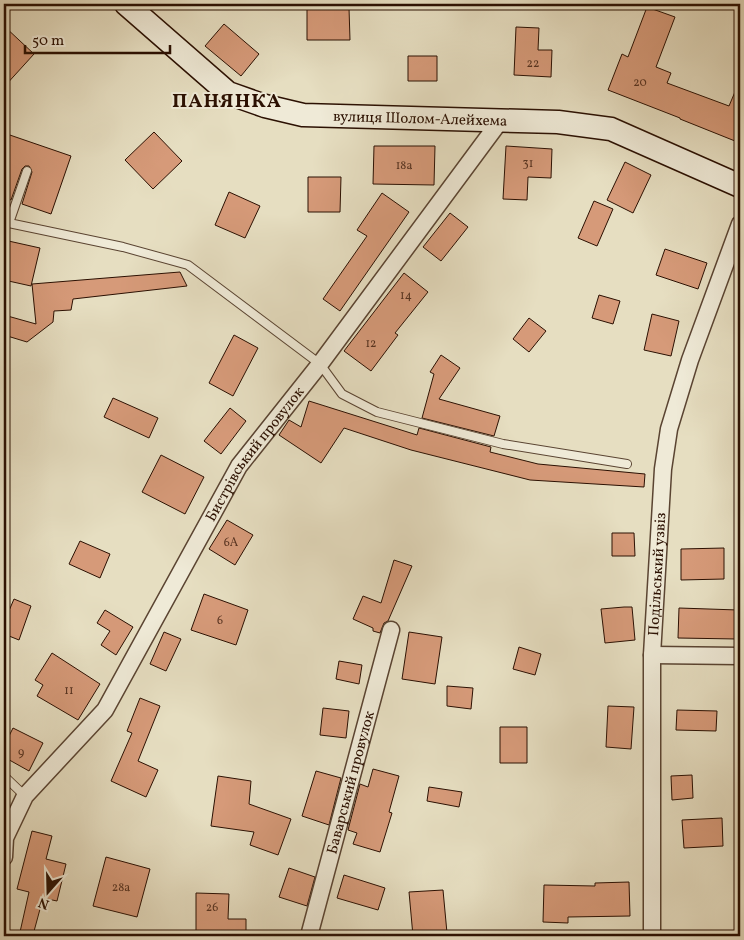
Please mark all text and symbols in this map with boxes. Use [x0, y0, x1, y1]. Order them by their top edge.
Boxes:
scale bar [25, 22, 170, 54]
text: 50 m [32, 31, 64, 52]
house number: 22 [527, 56, 539, 72]
house number: 20 [633, 75, 647, 91]
district label: ПАНЯНКА [172, 88, 282, 116]
street label: вулиця Шолом-Алейхема [333, 107, 508, 133]
house number: 31 [523, 156, 533, 172]
house number: 18а [396, 158, 412, 174]
house number: 14 [400, 288, 412, 304]
house number: 12 [365, 336, 377, 352]
street label: Бистрівський провулок [201, 383, 310, 526]
street label: Подільський узвіз [644, 512, 672, 637]
house number: 6А [224, 535, 239, 551]
house number: 6 [217, 613, 223, 629]
house number: 11 [64, 683, 74, 699]
street label: Баварський провулок [322, 709, 381, 857]
house number: 9 [18, 745, 24, 761]
north arrow [22, 868, 72, 918]
house number: 28а [112, 880, 130, 896]
text: N [36, 892, 52, 913]
house number: 26 [206, 900, 218, 916]

